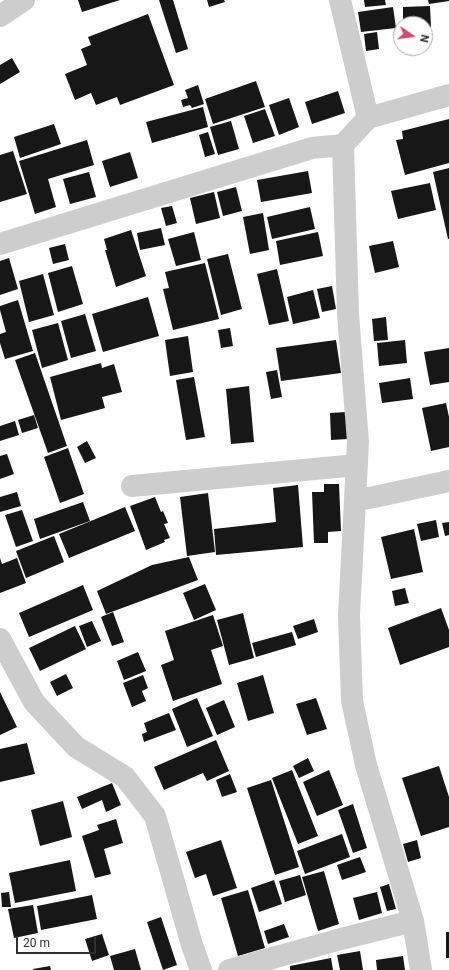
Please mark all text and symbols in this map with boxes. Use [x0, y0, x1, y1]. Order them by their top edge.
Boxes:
north arrow [393, 16, 433, 56]
text: N [417, 33, 431, 44]
scale bar [18, 928, 98, 954]
text: 20 m [23, 936, 50, 950]

